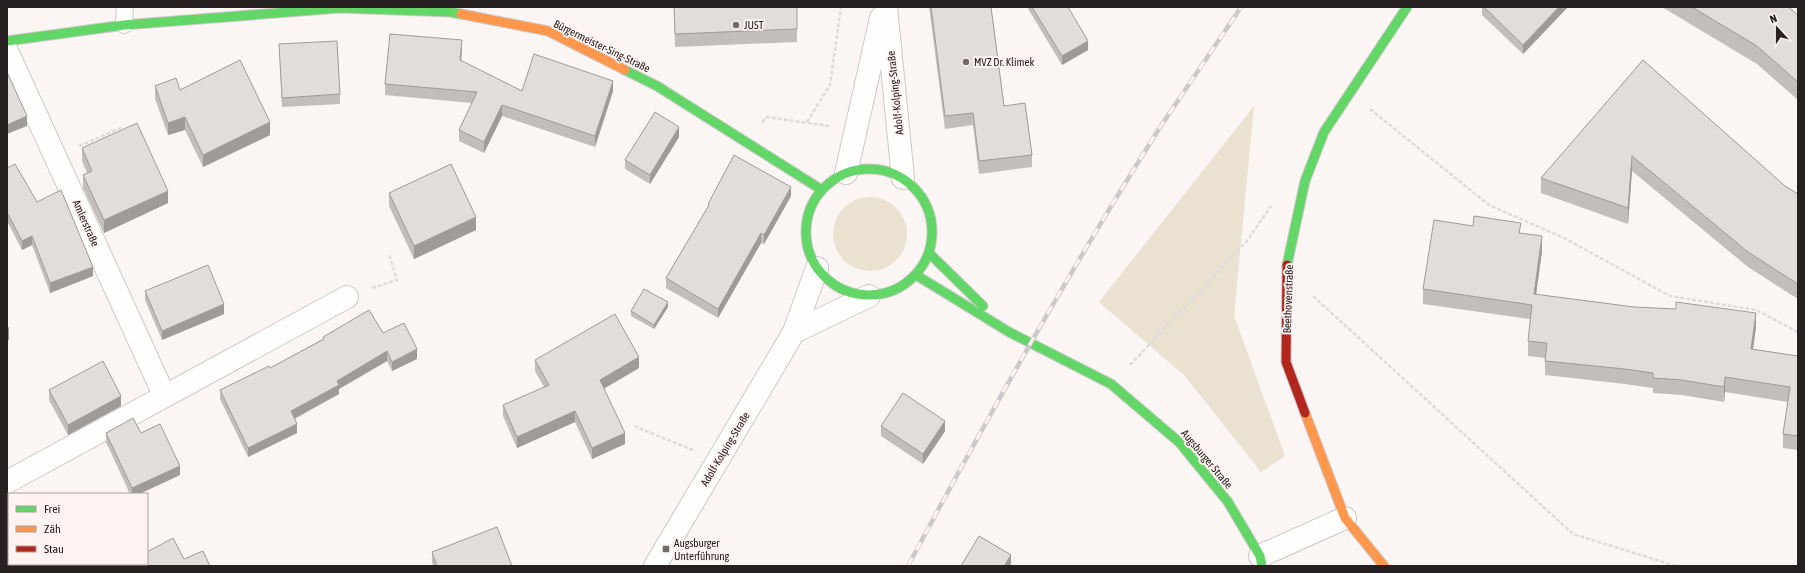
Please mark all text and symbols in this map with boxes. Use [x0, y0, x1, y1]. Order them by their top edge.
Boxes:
north arrow [1757, 8, 1797, 48]
text: N [1768, 12, 1779, 25]
street label: Bürgermeister-Sing-Straße [552, 17, 652, 75]
place label: JUST [744, 19, 764, 31]
marker: JUST [731, 20, 741, 30]
street label: Adolf-Kolping-Straße [885, 50, 905, 136]
place label: MVZ Dr. Klimek [974, 56, 1034, 68]
marker: MVZ Dr. Klimek [961, 57, 971, 67]
street label: Amlerstraße [70, 198, 102, 248]
street label: Beethovenstraße [1281, 264, 1295, 334]
street label: Adolf-Kolping-Straße [698, 410, 752, 488]
street label: Augsburger Straße [1179, 427, 1235, 491]
legend [8, 493, 148, 565]
text: Frei [44, 502, 60, 516]
text: Zäh [44, 522, 61, 536]
place label: Augsburger Unterführung [674, 537, 730, 562]
text: Stau [44, 542, 64, 556]
marker: Augsburger Unterführung [661, 544, 671, 554]

